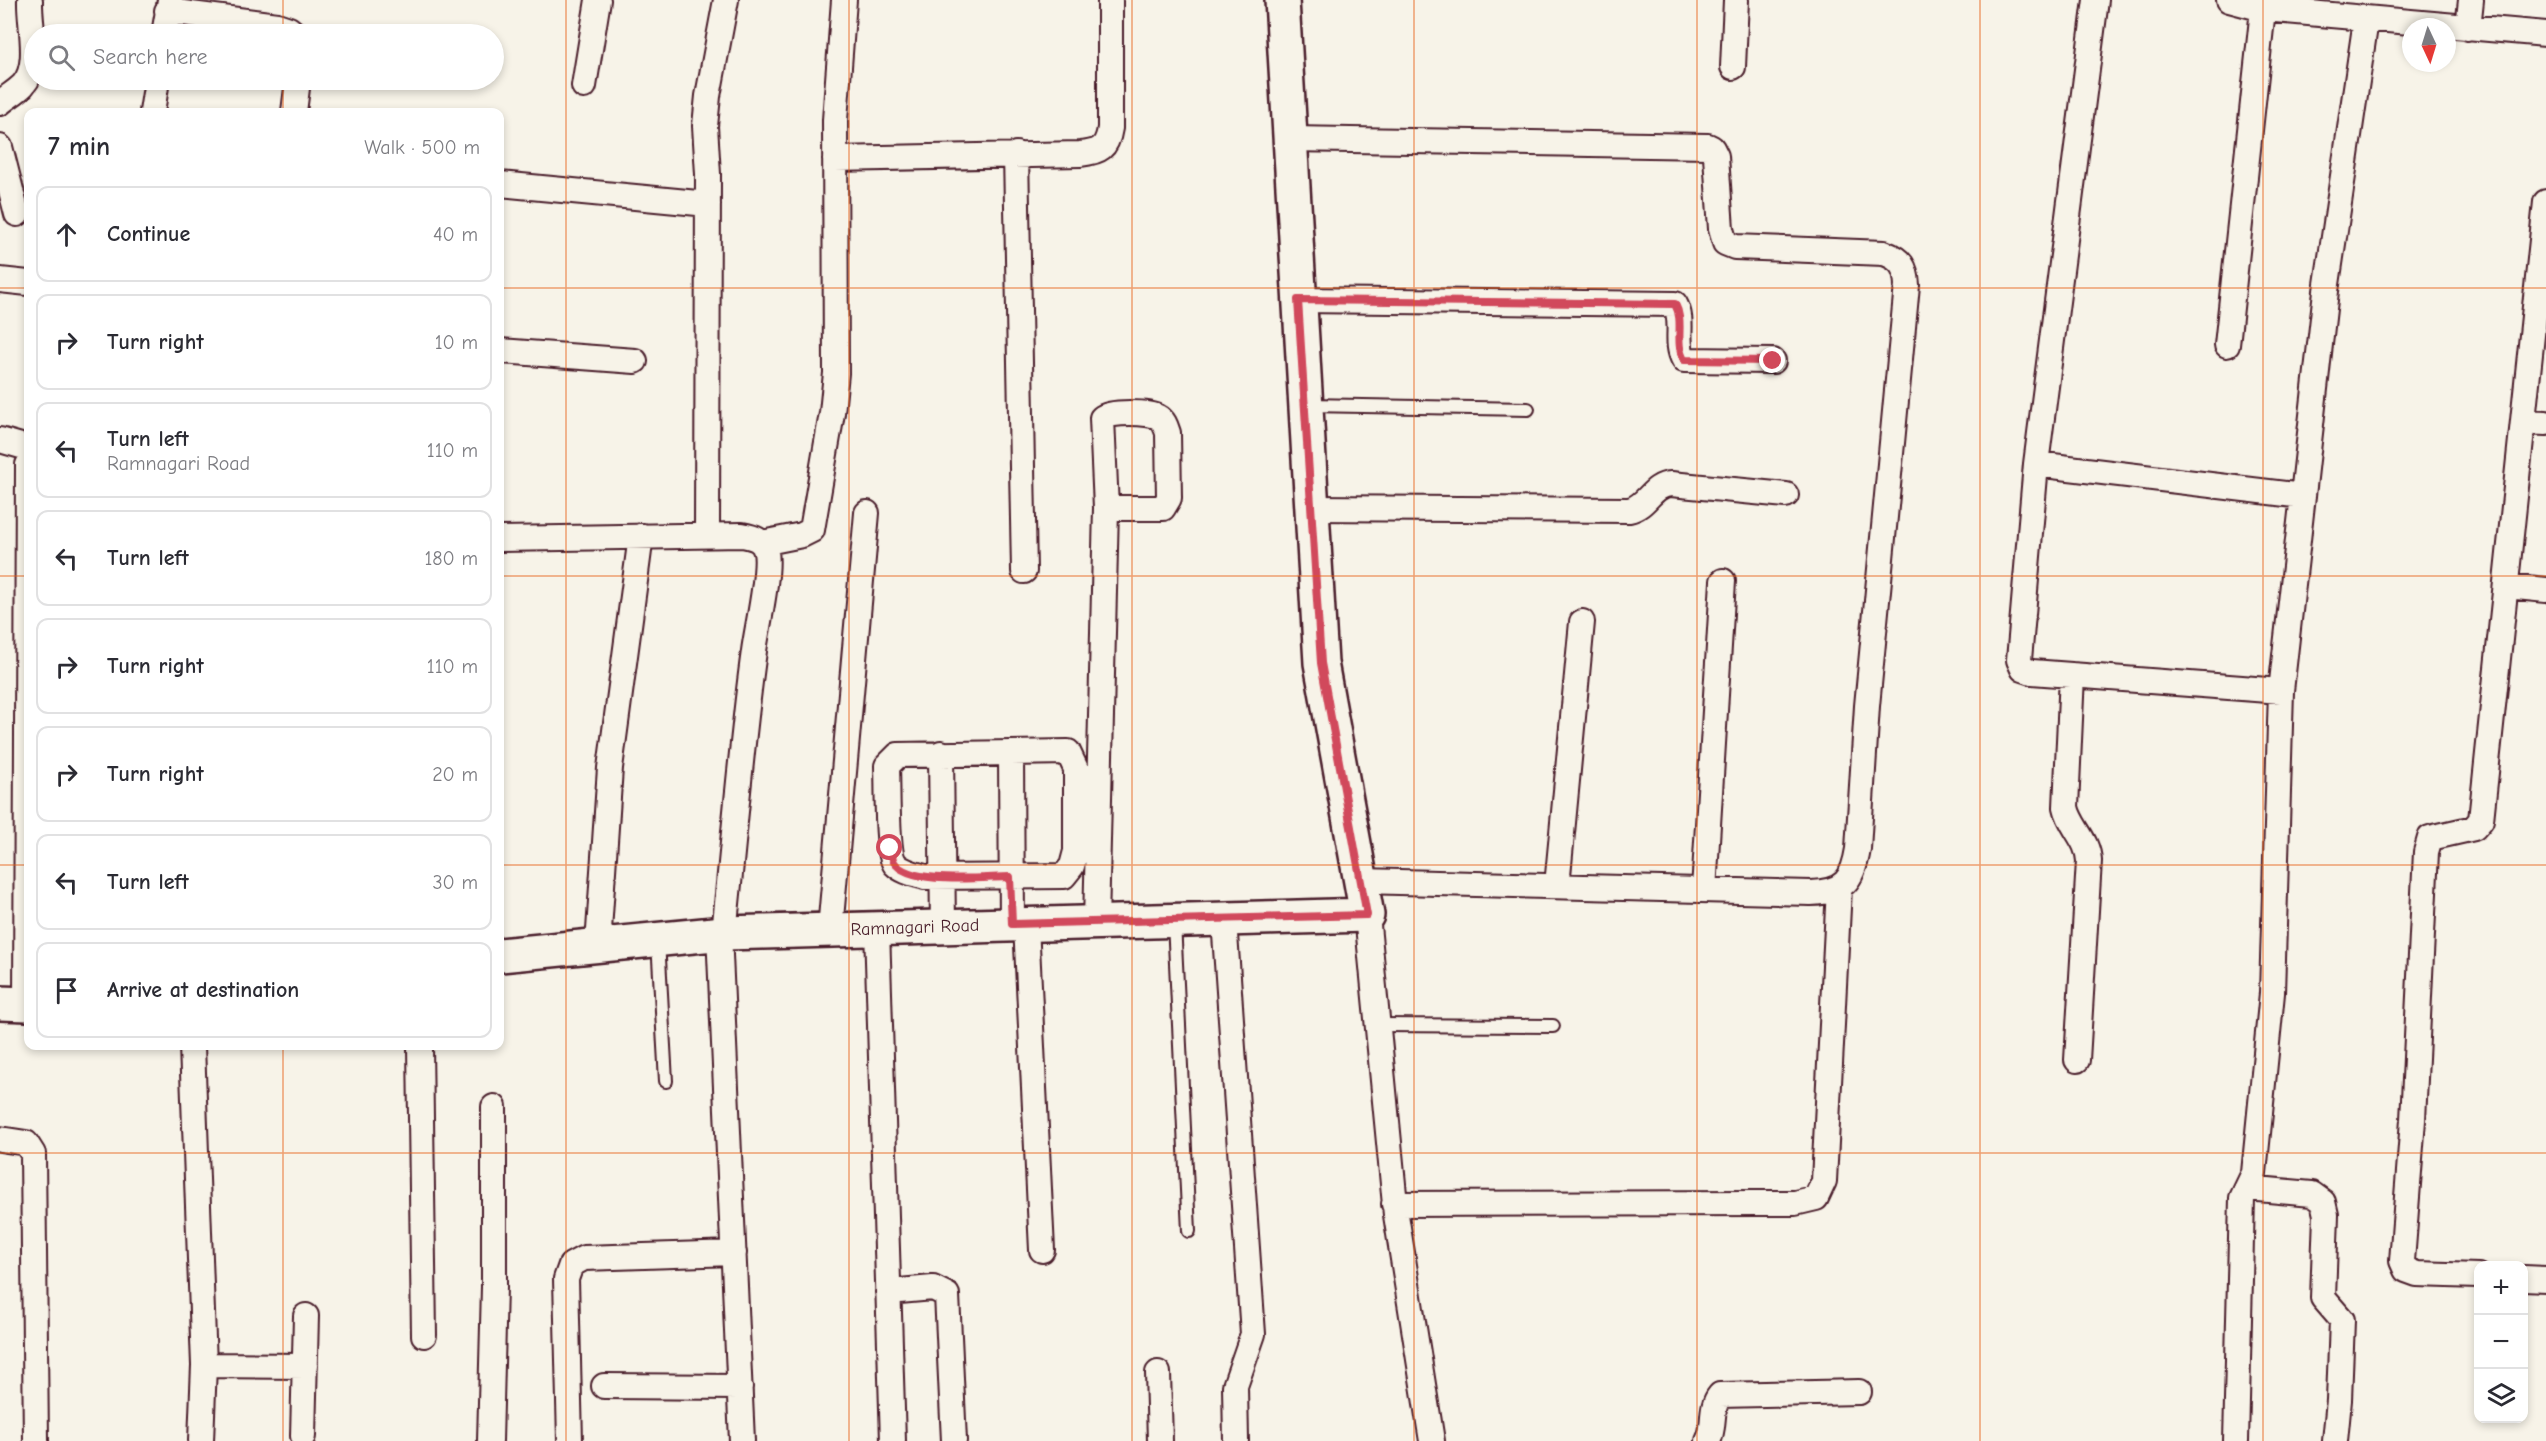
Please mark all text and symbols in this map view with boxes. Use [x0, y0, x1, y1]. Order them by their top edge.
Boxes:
north arrow [2402, 18, 2456, 72]
search box [24, 24, 504, 90]
icon: search [45, 41, 78, 74]
text: Search here [93, 44, 208, 70]
text: 7 min [48, 132, 110, 162]
text: Walk · 500 m [364, 136, 480, 159]
icon: ahead [50, 218, 83, 251]
text: Continue [107, 221, 190, 247]
text: 40 m [433, 223, 478, 246]
icon: right [50, 326, 83, 359]
text: Turn right [107, 329, 204, 355]
text: 10 m [435, 331, 478, 354]
route end [1759, 347, 1785, 373]
text: Turn left [107, 426, 189, 452]
icon: left [50, 434, 83, 467]
text: 110 m [427, 439, 478, 462]
text: Ramnagari Road [107, 452, 250, 475]
icon: left [50, 542, 83, 575]
text: Turn left [107, 545, 189, 571]
text: 180 m [424, 547, 478, 570]
icon: right [50, 650, 83, 683]
text: Turn right [107, 653, 204, 679]
text: 110 m [427, 655, 478, 678]
icon: right [50, 758, 83, 791]
text: Turn right [107, 761, 204, 787]
text: 20 m [432, 763, 478, 786]
route start [876, 834, 902, 860]
icon: left [50, 866, 83, 899]
text: Turn left [107, 869, 189, 895]
text: 30 m [432, 871, 478, 894]
street label: Ramnagari Road [850, 915, 980, 940]
icon: arrive [50, 974, 83, 1007]
text: Arrive at destination [107, 977, 299, 1003]
map controls [2474, 1261, 2528, 1423]
button: + [2474, 1261, 2528, 1315]
button: − [2474, 1315, 2528, 1369]
button: layers [2474, 1369, 2528, 1423]

